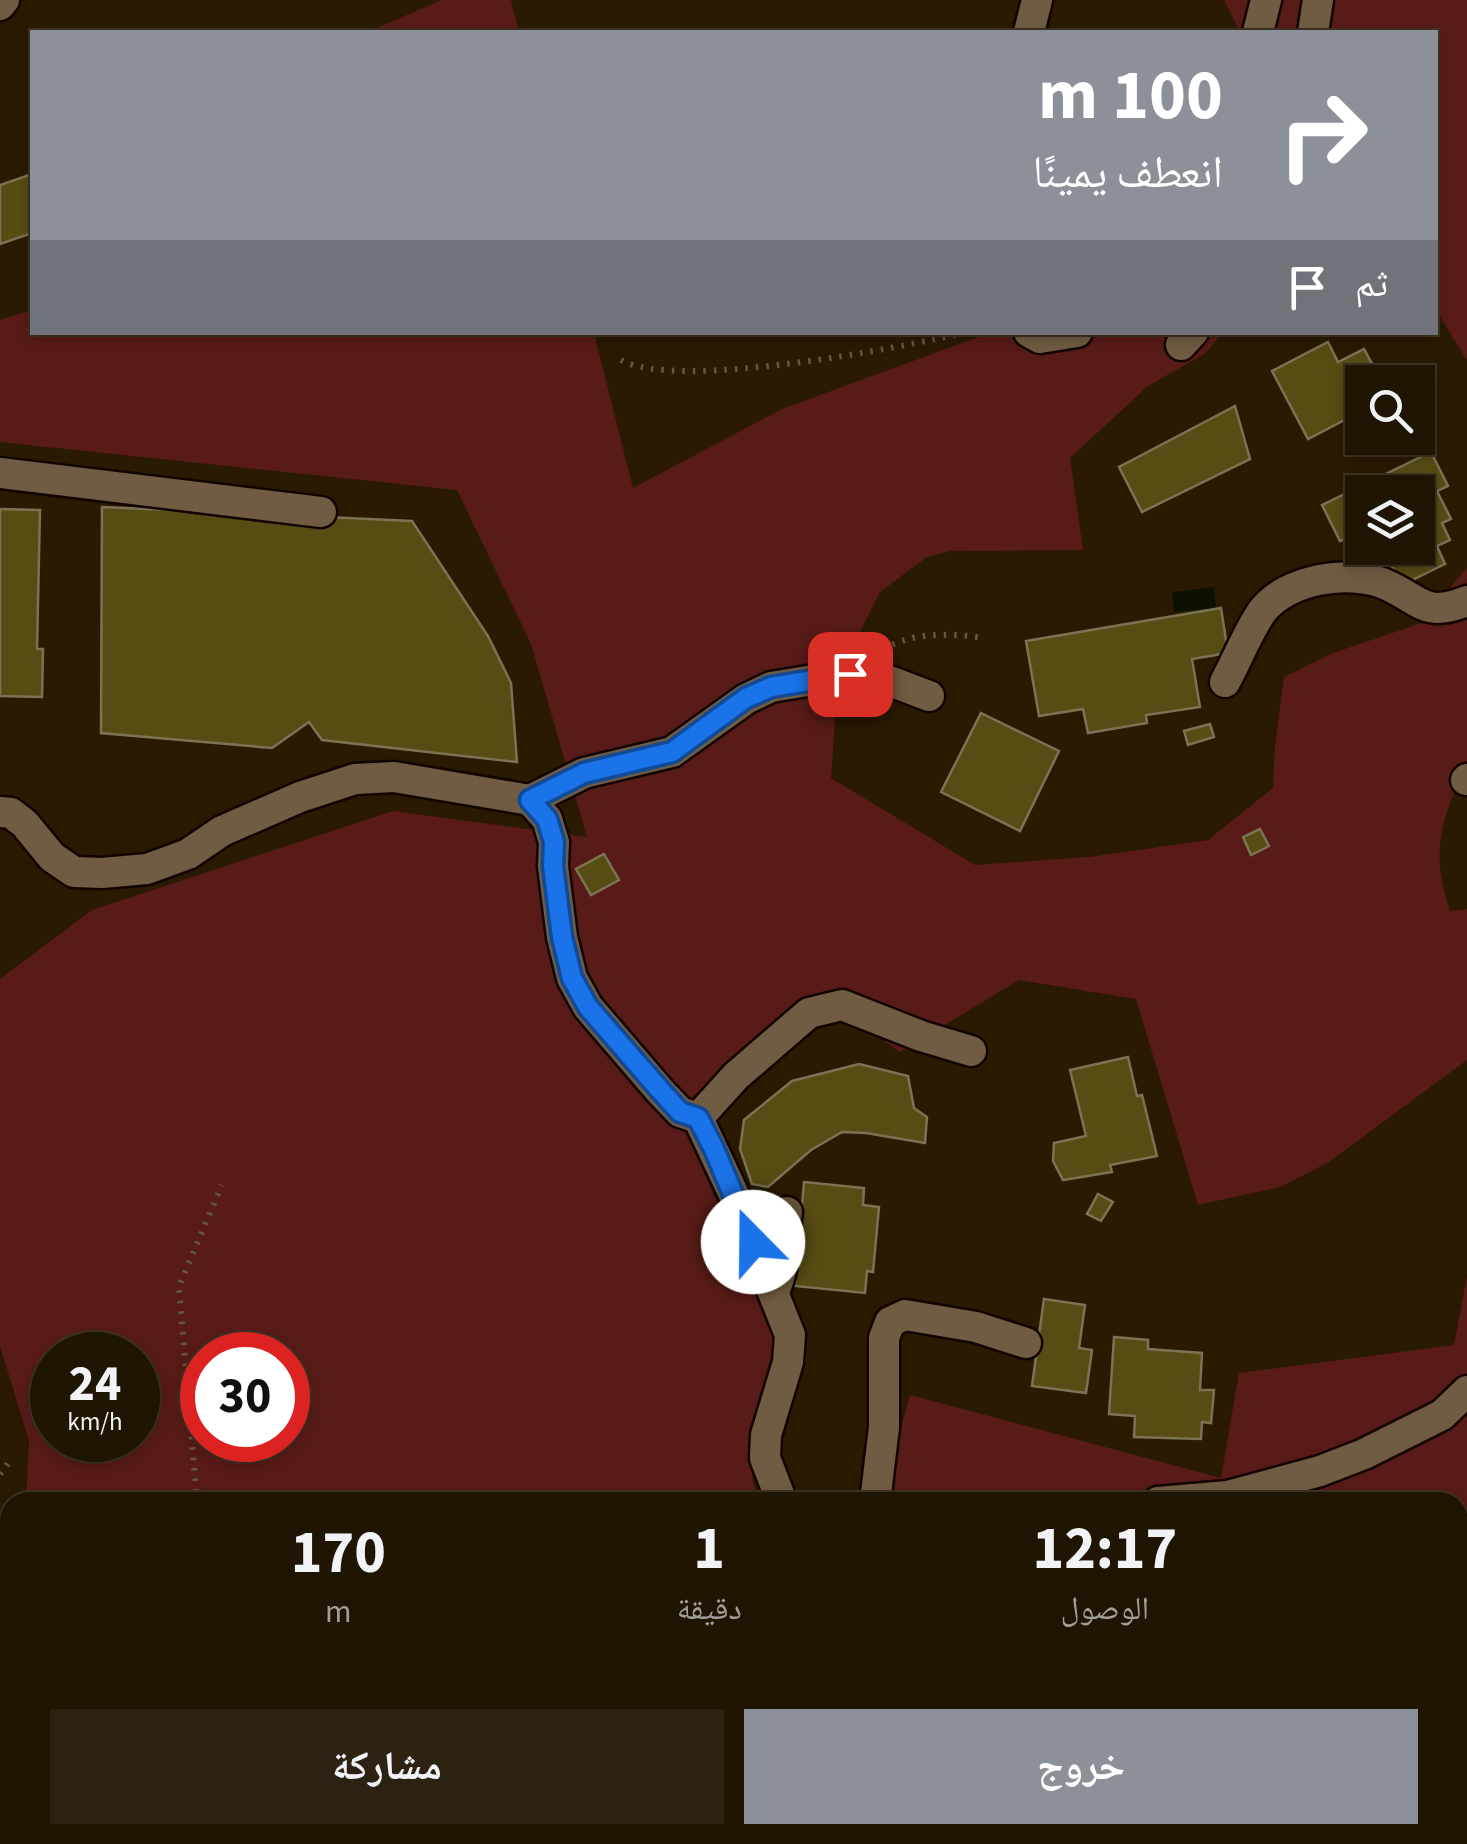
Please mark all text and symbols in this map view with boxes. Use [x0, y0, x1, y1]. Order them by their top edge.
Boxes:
text: 100 m [1038, 46, 1223, 146]
icon: right [1258, 70, 1388, 200]
text: انعطف يمينًا [1032, 141, 1223, 205]
text: ثم [1355, 257, 1388, 311]
icon: arrive [1280, 260, 1335, 315]
map controls [1345, 365, 1435, 565]
button: search [1345, 365, 1435, 455]
button: layers [1345, 475, 1435, 565]
pin [808, 632, 893, 717]
icon: arrive [823, 647, 878, 702]
position arrow [701, 1190, 805, 1294]
speed limit sign: 30 [180, 1332, 310, 1462]
text: 24 [69, 1349, 121, 1420]
text: km/h [67, 1404, 123, 1440]
text: 1 [693, 1507, 725, 1592]
text: 12:17 [1032, 1507, 1177, 1592]
text: 170 [291, 1511, 386, 1596]
text: دقيقة [677, 1586, 742, 1632]
text: الوصول [1061, 1586, 1149, 1632]
text: m [325, 1589, 352, 1635]
button: مشاركة [50, 1709, 724, 1824]
button: خروج [744, 1709, 1418, 1824]

